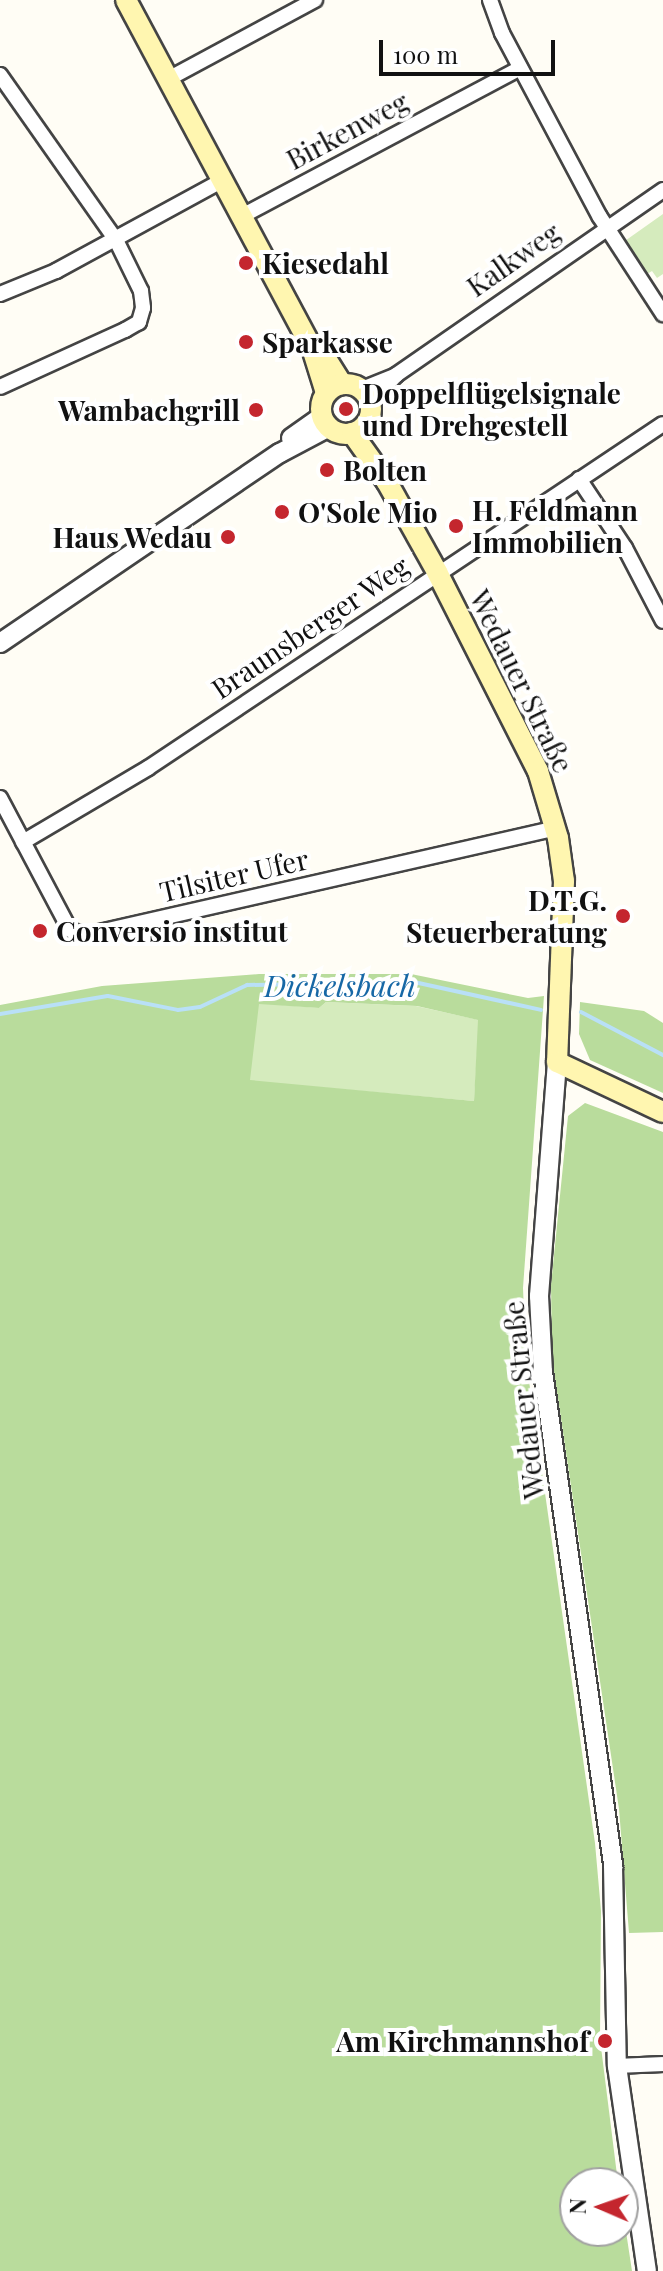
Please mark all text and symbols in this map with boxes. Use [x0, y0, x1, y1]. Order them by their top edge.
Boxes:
scale bar [383, 24, 559, 74]
text: 100 m [393, 38, 458, 70]
street label: Birkenweg [280, 84, 414, 176]
street label: Kalkweg [460, 215, 566, 303]
place label: Kiesedahl [262, 246, 389, 280]
marker: Kiesedahl [237, 254, 255, 272]
place label: Sparkasse [262, 325, 393, 359]
marker: Sparkasse [237, 333, 255, 351]
place label: Doppelflügelsignale und Drehgestell [362, 376, 621, 442]
place label: Wambachgrill [58, 393, 240, 427]
marker: Doppelflügelsignale und Drehgestell [337, 400, 355, 418]
marker: Wambachgrill [247, 401, 265, 419]
place label: Bolten [343, 453, 427, 487]
marker: Bolten [318, 461, 336, 479]
place label: H. Feldmann Immobilien [472, 493, 638, 559]
place label: O'Sole Mio [298, 495, 438, 529]
marker: O'Sole Mio [273, 503, 291, 521]
marker: H. Feldmann Immobilien [447, 517, 465, 535]
place label: Haus Wedau [51, 520, 212, 554]
marker: Haus Wedau [219, 528, 237, 546]
street label: Braunsberger Weg [204, 548, 416, 706]
street label: Wedauer Straße [463, 584, 581, 778]
street label: Tilsiter Ufer [156, 842, 312, 908]
place label: D.T.G. Steuerberatung [406, 883, 607, 949]
marker: D.T.G. Steuerberatung [614, 907, 632, 925]
place label: Conversio institut [56, 914, 288, 948]
marker: Conversio institut [31, 922, 49, 940]
water label: Dickelsbach [264, 967, 416, 1003]
street label: Wedauer Straße [496, 1299, 550, 1501]
place label: Am Kirchmannshof [336, 2024, 589, 2058]
marker: Am Kirchmannshof [596, 2032, 614, 2050]
north arrow [559, 2167, 639, 2247]
text: N [562, 2198, 592, 2215]

